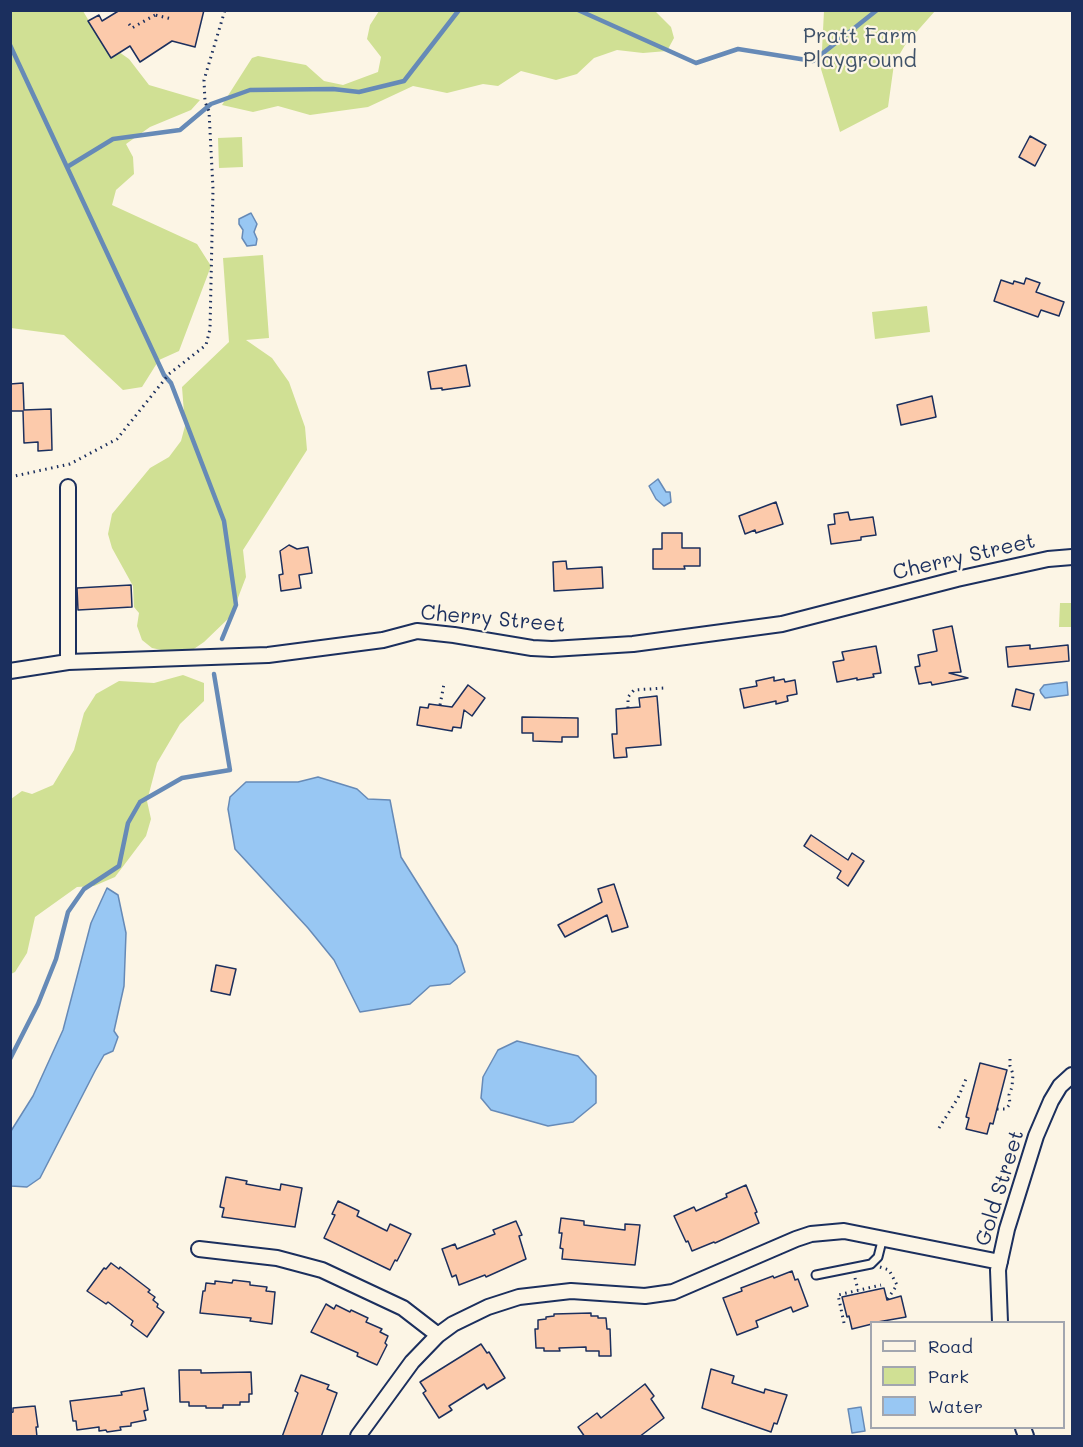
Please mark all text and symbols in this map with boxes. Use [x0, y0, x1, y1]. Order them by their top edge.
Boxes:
park label: Pratt Farm Playground [803, 24, 917, 74]
street label: Cherry Street [890, 528, 1038, 586]
street label: Cherry Street [419, 600, 567, 638]
street label: Gold Street [970, 1127, 1030, 1249]
legend [870, 1321, 1065, 1429]
text: Road [928, 1334, 973, 1358]
text: Park [928, 1364, 969, 1388]
text: Water [928, 1394, 983, 1418]

